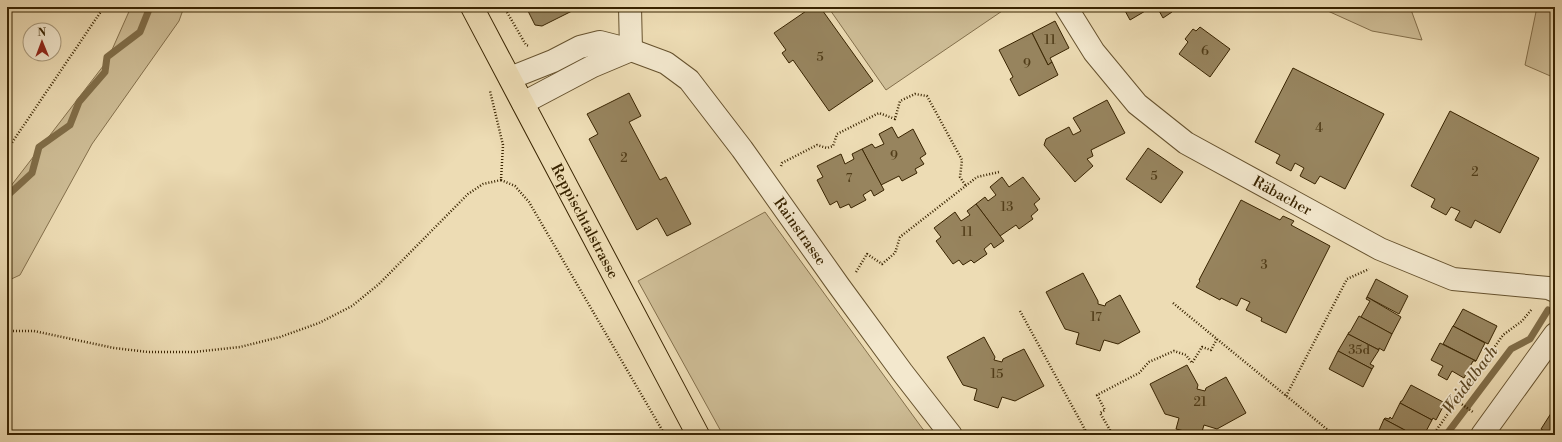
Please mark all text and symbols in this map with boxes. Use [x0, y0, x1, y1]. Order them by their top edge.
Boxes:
north arrow [22, 22, 62, 62]
text: N [37, 26, 47, 40]
house number: 11 [1044, 32, 1056, 48]
house number: 6 [1201, 43, 1209, 59]
house number: 5 [816, 49, 824, 65]
house number: 9 [1023, 56, 1031, 72]
house number: 4 [1315, 120, 1323, 136]
house number: 9 [890, 148, 898, 164]
house number: 2 [620, 150, 628, 166]
street label: Reppischtalstrasse [547, 160, 623, 282]
house number: 2 [1471, 164, 1479, 180]
house number: 5 [1150, 168, 1158, 184]
house number: 7 [846, 170, 853, 186]
street label: Räbacher [1249, 172, 1316, 220]
street label: Rainstrasse [770, 194, 831, 269]
house number: 13 [1001, 199, 1013, 215]
house number: 11 [961, 224, 973, 240]
house number: 3 [1260, 257, 1268, 273]
house number: 17 [1090, 309, 1102, 325]
house number: 35d [1348, 342, 1370, 358]
water label: Weidelbach [1438, 342, 1502, 418]
house number: 15 [991, 366, 1003, 382]
house number: 21 [1193, 394, 1207, 410]

